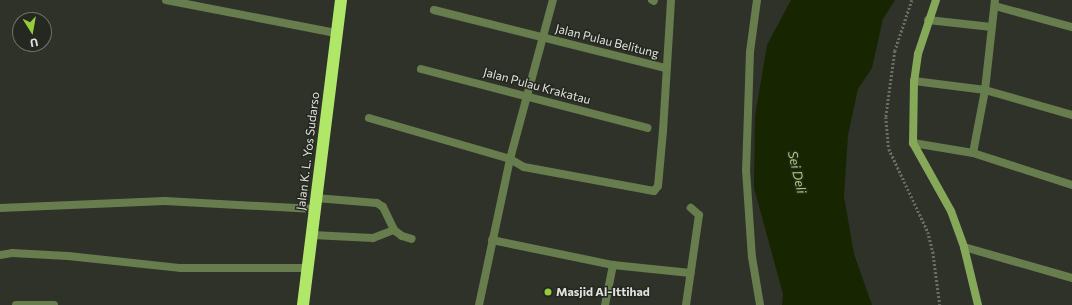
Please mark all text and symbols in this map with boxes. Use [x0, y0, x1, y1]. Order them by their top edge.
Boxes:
north arrow [12, 12, 52, 52]
street label: Jalan Pulau Belitung [554, 21, 660, 61]
text: U [29, 36, 39, 50]
street label: Jalan Pulau Krakatau [482, 65, 592, 107]
street label: Jalan K. L. Yos Sudarso [294, 91, 322, 211]
water label: Sei Deli [785, 149, 809, 195]
place label: Masjid Al-Ittihad [556, 285, 650, 299]
marker: Masjid Al-Ittihad [543, 287, 553, 297]

